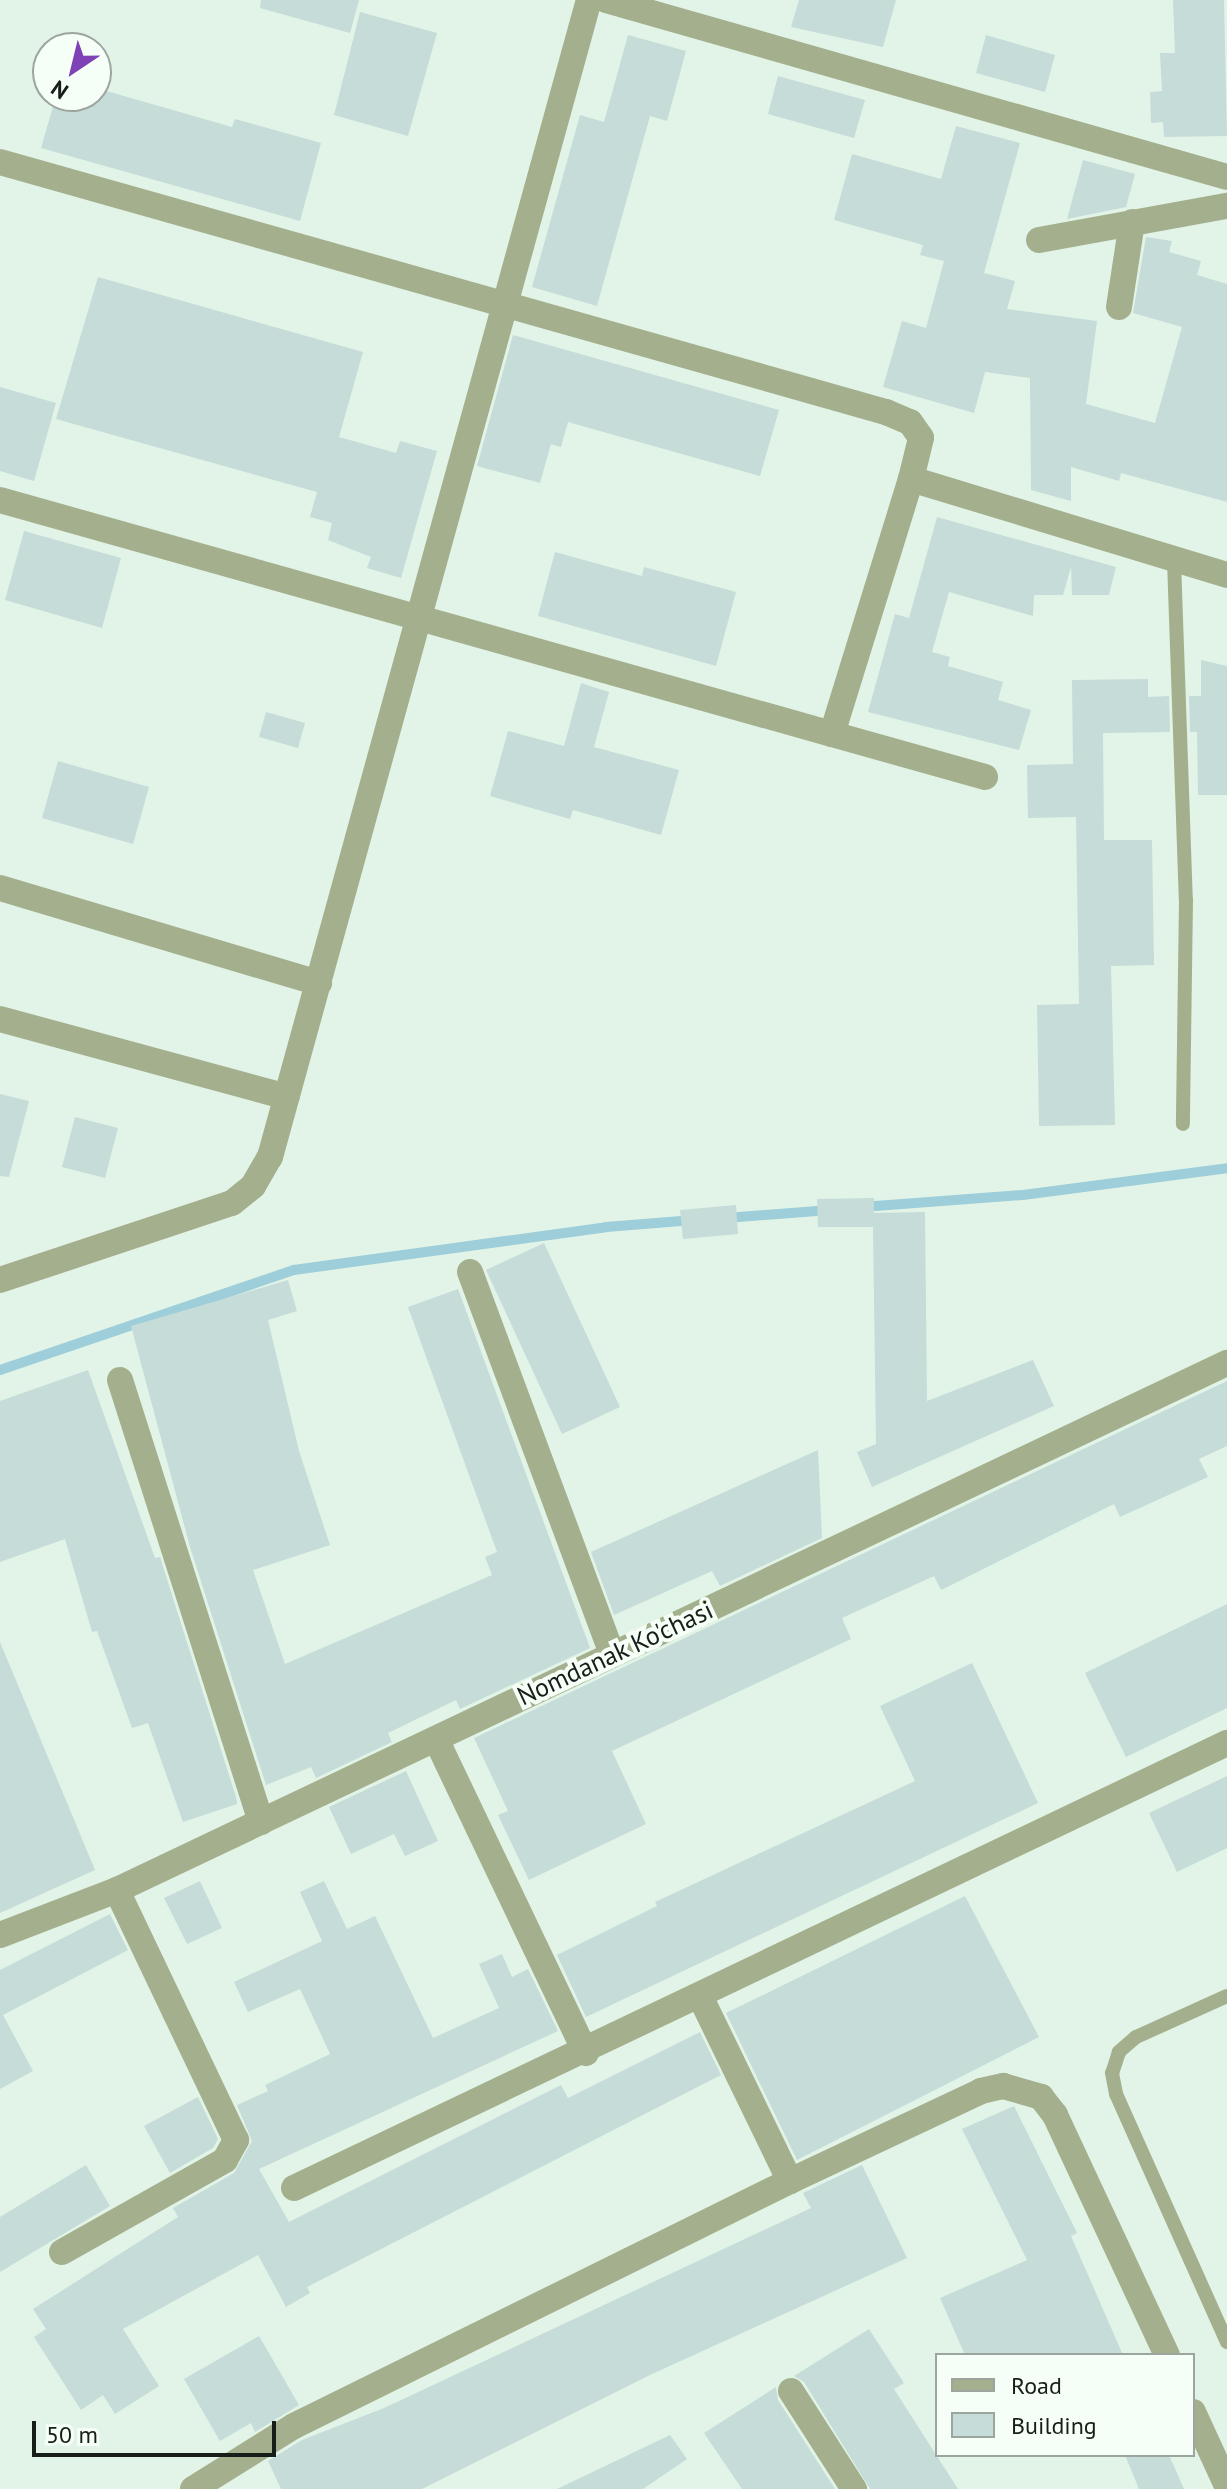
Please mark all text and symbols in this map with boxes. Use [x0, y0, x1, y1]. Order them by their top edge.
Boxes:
north arrow [32, 32, 112, 112]
text: N [45, 74, 73, 106]
street label: Nomdanak Ko'chasi [512, 1594, 718, 1712]
legend [935, 2353, 1195, 2457]
text: Road [1011, 2370, 1062, 2401]
scale bar [36, 2405, 280, 2455]
text: Building [1011, 2410, 1097, 2441]
text: 50 m [46, 2419, 98, 2450]

